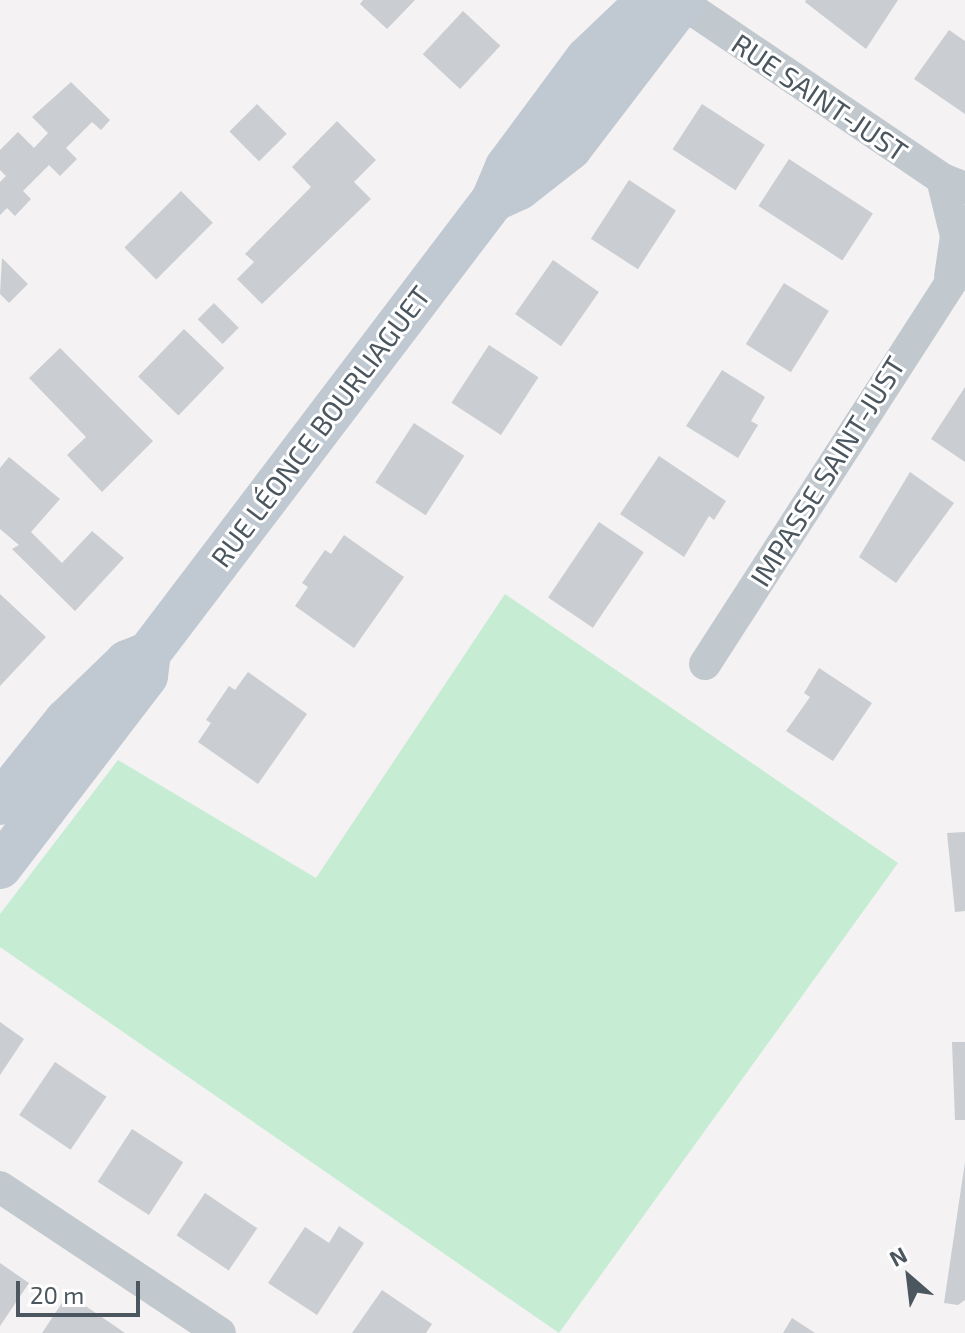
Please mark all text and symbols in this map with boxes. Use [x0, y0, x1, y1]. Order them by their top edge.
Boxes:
street label: RUE SAINT-JUST [726, 26, 914, 168]
street label: RUE LÉONCE BOURLIAGUET [203, 279, 437, 573]
street label: IMPASSE SAINT-JUST [743, 350, 911, 592]
north arrow [869, 1237, 949, 1317]
text: N [885, 1241, 911, 1271]
scale bar [20, 1265, 144, 1315]
text: 20 m [30, 1280, 84, 1309]

